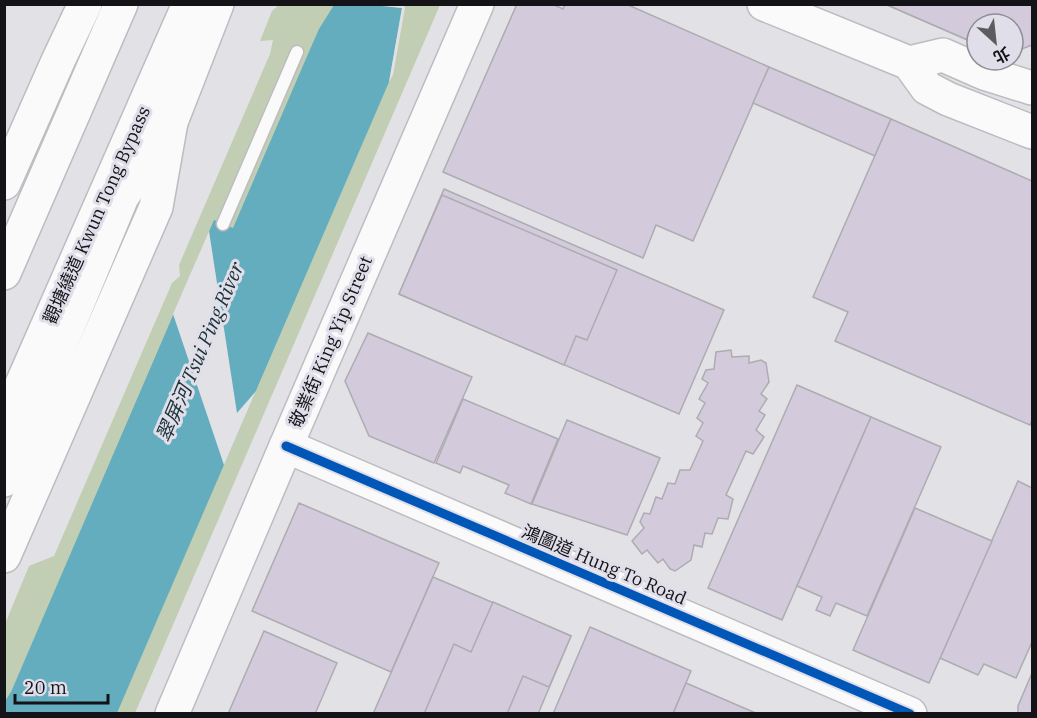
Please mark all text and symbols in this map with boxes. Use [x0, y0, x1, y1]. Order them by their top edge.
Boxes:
north arrow [965, 12, 1025, 72]
text: 北 [990, 43, 1013, 68]
street label: 觀塘繞道 Kwun Tong Bypass [38, 102, 155, 327]
street label: 敬業街 King Yip Street [284, 252, 377, 431]
water label: 翠屏河 Tsui Ping River [149, 257, 250, 446]
street label: 鴻圖道 Hung To Road [518, 519, 690, 610]
scale bar [15, 667, 108, 705]
text: 20 m [24, 676, 67, 699]

